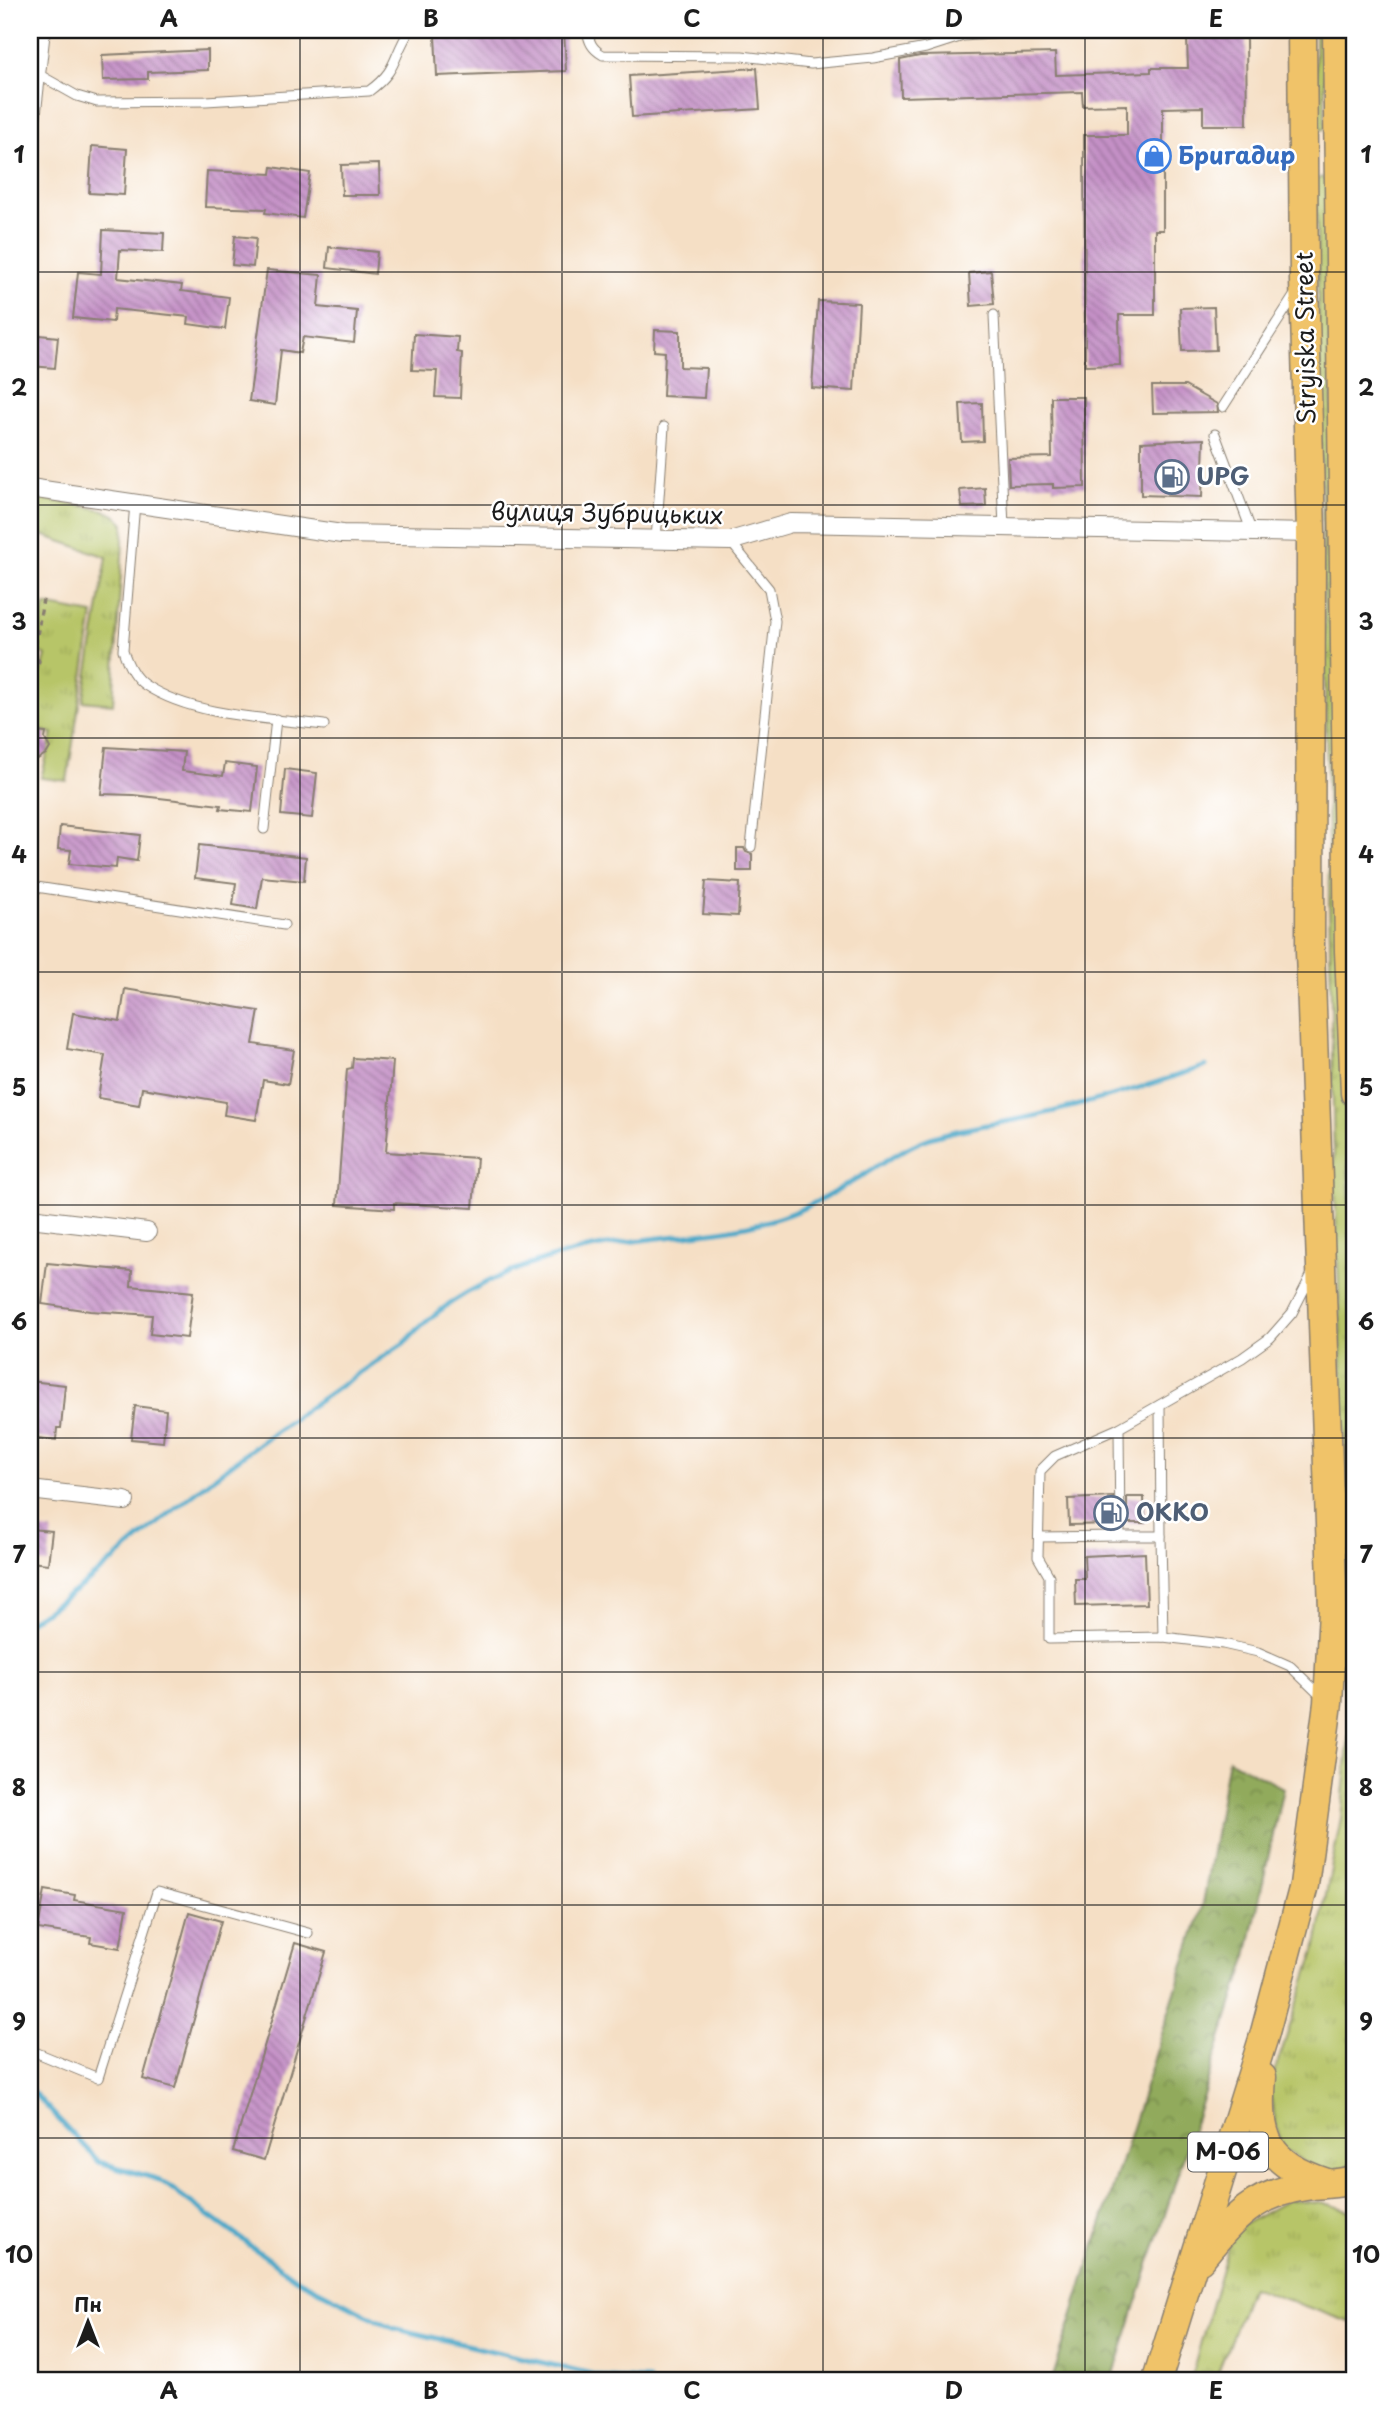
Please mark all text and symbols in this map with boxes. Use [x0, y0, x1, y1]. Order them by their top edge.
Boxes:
text: A [160, 0, 178, 35]
text: B [423, 0, 439, 35]
text: C [683, 0, 701, 35]
text: D [945, 0, 963, 35]
text: E [1209, 0, 1223, 35]
text: 1 [14, 136, 25, 171]
place label: Бригадир [1178, 136, 1295, 172]
text: 1 [1361, 136, 1372, 171]
shop icon: Бригадир [1135, 137, 1173, 175]
street label: Stryiska Street [1284, 251, 1324, 425]
text: 2 [11, 369, 27, 404]
text: 2 [1358, 369, 1374, 404]
place label: UPG [1196, 457, 1249, 493]
fuel station icon: UPG [1153, 458, 1191, 496]
street label: вулиця Зубрицьких [490, 492, 724, 532]
text: 3 [11, 603, 27, 638]
text: 3 [1358, 603, 1374, 638]
text: 4 [11, 836, 27, 871]
text: 4 [1358, 836, 1374, 871]
text: 5 [12, 1069, 26, 1104]
text: 5 [1359, 1069, 1373, 1104]
text: 6 [11, 1303, 27, 1338]
text: 6 [1358, 1303, 1374, 1338]
place label: OKKO [1136, 1493, 1209, 1529]
fuel station icon: OKKO [1092, 1494, 1130, 1532]
text: 7 [12, 1536, 26, 1571]
text: 7 [1359, 1536, 1373, 1571]
text: 8 [12, 1769, 26, 1804]
text: 8 [1359, 1769, 1373, 1804]
text: 9 [12, 2003, 26, 2038]
text: 9 [1359, 2003, 1373, 2038]
road number: М-06 [1188, 2132, 1268, 2172]
text: 10 [5, 2236, 33, 2271]
text: 10 [1352, 2236, 1380, 2271]
north arrow [52, 2288, 122, 2358]
text: Пн [74, 2290, 102, 2318]
text: A [160, 2372, 178, 2407]
text: B [423, 2372, 439, 2407]
text: C [683, 2372, 701, 2407]
text: D [945, 2372, 963, 2407]
text: E [1209, 2372, 1223, 2407]

